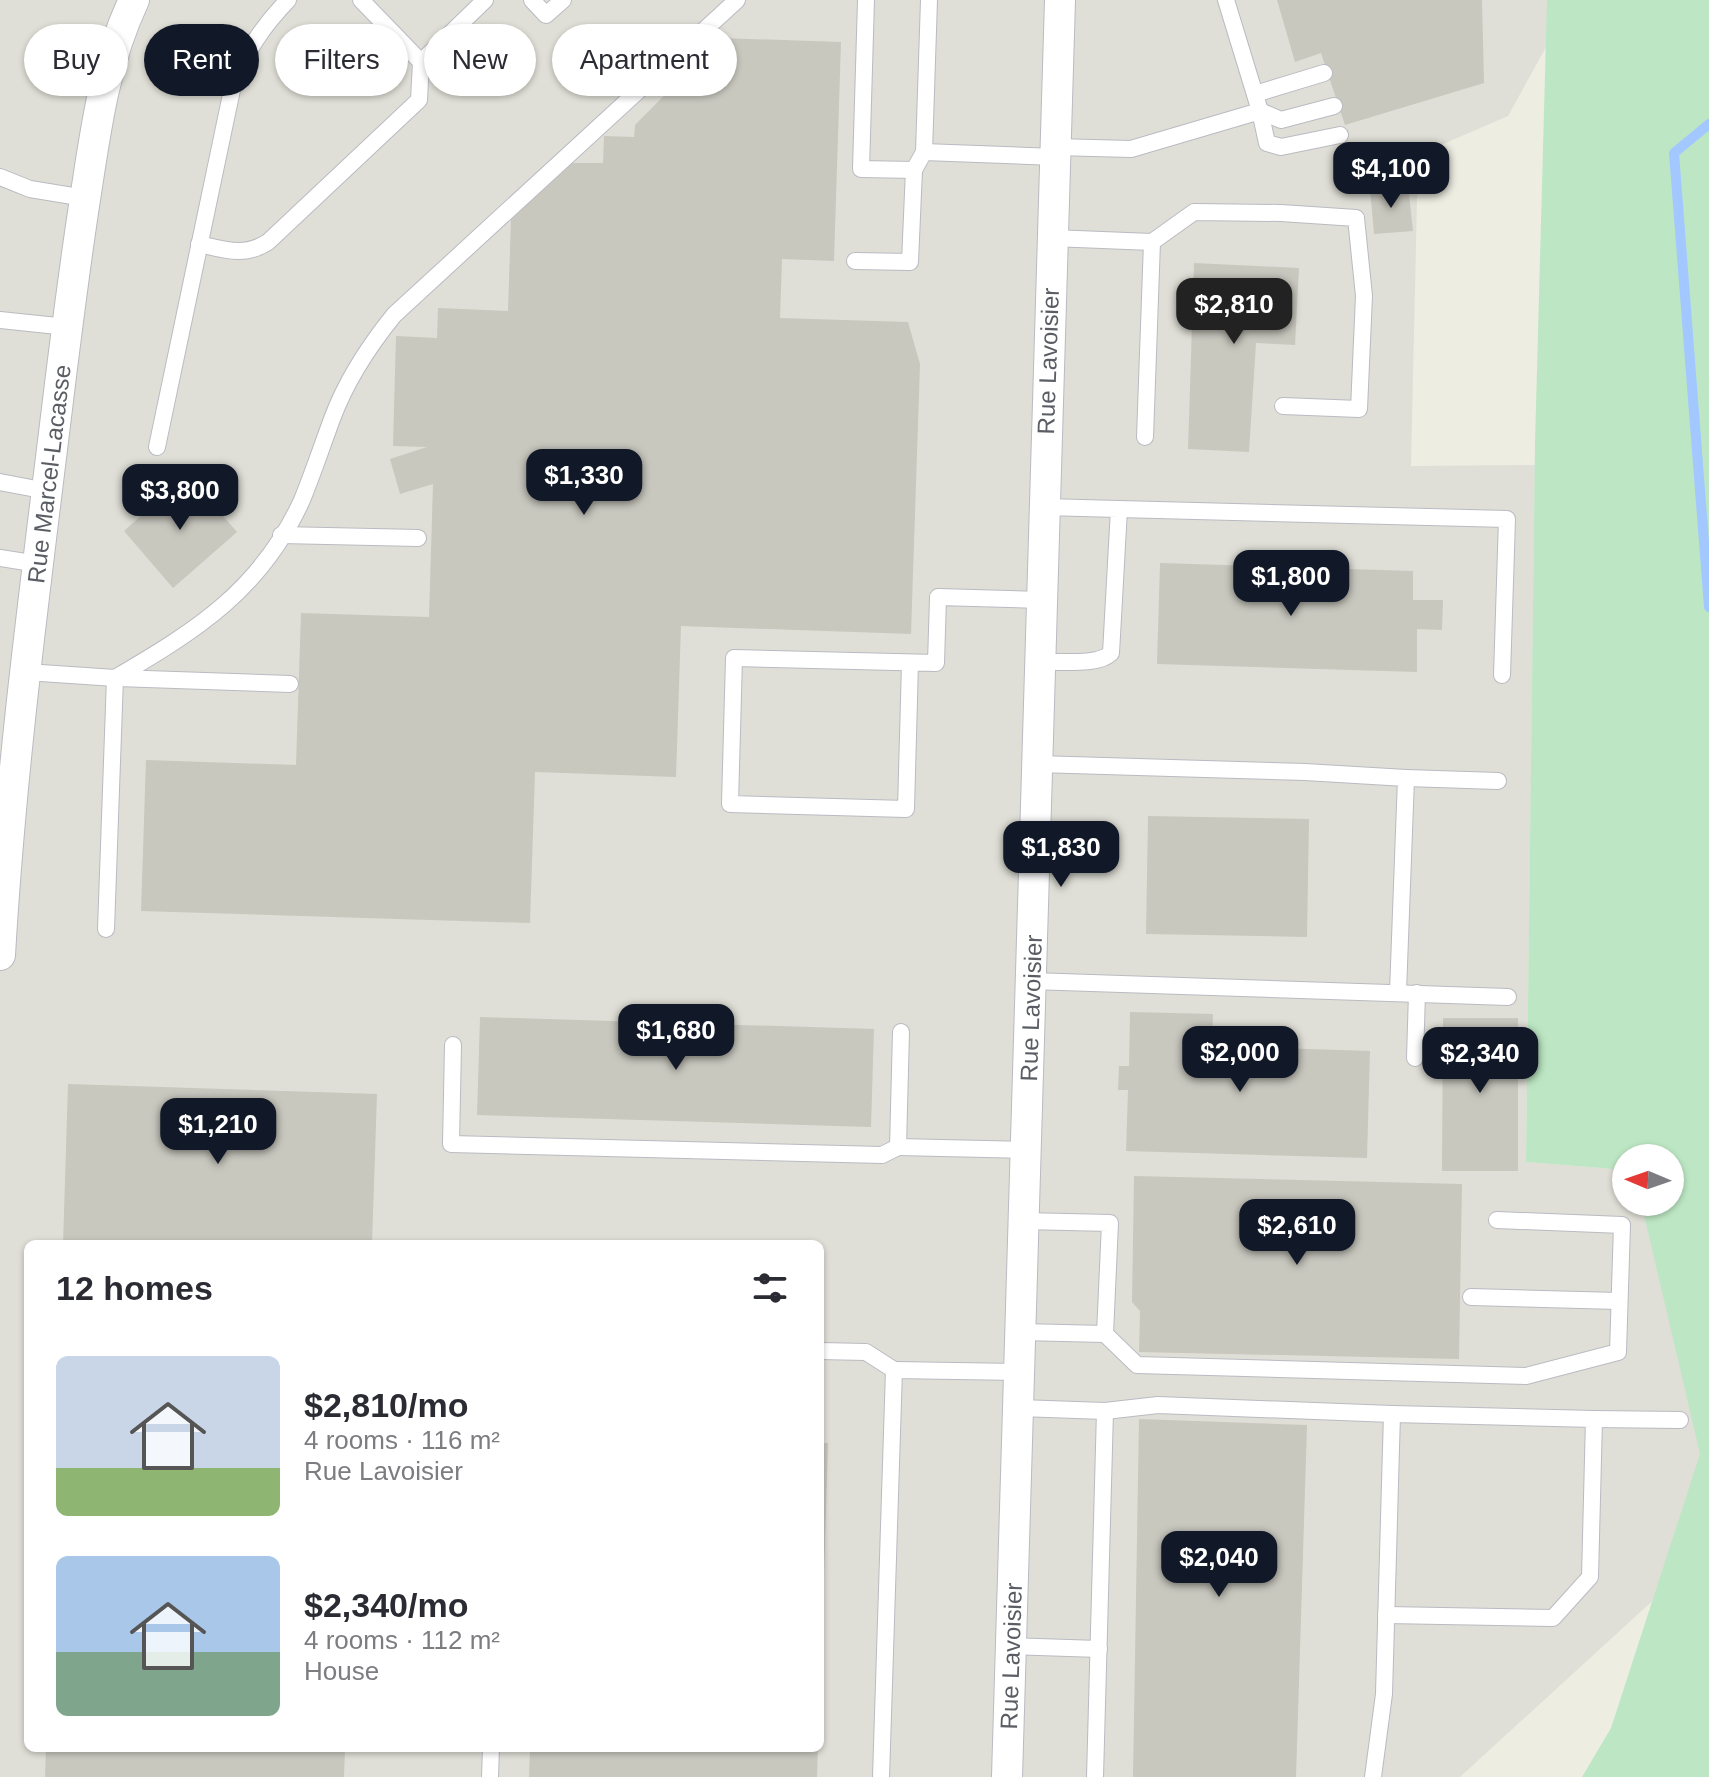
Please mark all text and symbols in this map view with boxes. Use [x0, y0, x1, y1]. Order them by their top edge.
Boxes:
chip: Buy [24, 24, 128, 96]
chip: Rent [144, 24, 259, 96]
chip: Filters [275, 24, 408, 96]
chip: New [424, 24, 536, 96]
chip: Apartment [552, 24, 737, 96]
pin: $4,100 [1326, 142, 1456, 210]
text: $4,100 [1351, 153, 1431, 183]
pin: $2,810 [1169, 278, 1299, 346]
street label: Rue Lavoisier [1032, 287, 1064, 435]
text: $2,810 [1194, 289, 1274, 319]
street label: Rue Marcel-Lacasse [22, 363, 76, 585]
pin: $1,330 [519, 449, 649, 517]
text: $1,330 [544, 460, 624, 490]
pin: $3,800 [115, 464, 245, 532]
text: $3,800 [140, 475, 220, 505]
pin: $1,800 [1226, 550, 1356, 618]
text: $1,800 [1251, 561, 1331, 591]
pin: $1,830 [996, 821, 1126, 889]
text: $1,830 [1021, 832, 1101, 862]
street label: Rue Lavoisier [1015, 934, 1047, 1082]
pin: $1,680 [611, 1004, 741, 1072]
text: $1,680 [636, 1015, 716, 1045]
pin: $2,000 [1175, 1026, 1305, 1094]
pin: $2,340 [1415, 1027, 1545, 1095]
text: $2,000 [1200, 1037, 1280, 1067]
text: $2,340 [1440, 1038, 1520, 1068]
pin: $1,210 [153, 1098, 283, 1166]
text: $1,210 [178, 1109, 258, 1139]
north arrow [1612, 1144, 1684, 1216]
map controls [1612, 1144, 1684, 1216]
pin: $2,610 [1232, 1199, 1362, 1267]
text: $2,610 [1257, 1210, 1337, 1240]
icon: filters [748, 1266, 792, 1310]
text: 12 homes [56, 1269, 213, 1307]
text: $2,810/mo [304, 1386, 468, 1424]
icon: home [120, 1388, 216, 1484]
text: 4 rooms · 116 m² [304, 1425, 500, 1455]
text: Rue Lavoisier [304, 1456, 463, 1486]
pin: $2,040 [1154, 1531, 1284, 1599]
text: $2,040 [1179, 1542, 1259, 1572]
street label: Rue Lavoisier [995, 1582, 1027, 1730]
text: $2,340/mo [304, 1586, 468, 1624]
icon: home [120, 1588, 216, 1684]
text: 4 rooms · 112 m² [304, 1625, 500, 1655]
text: House [304, 1656, 379, 1686]

